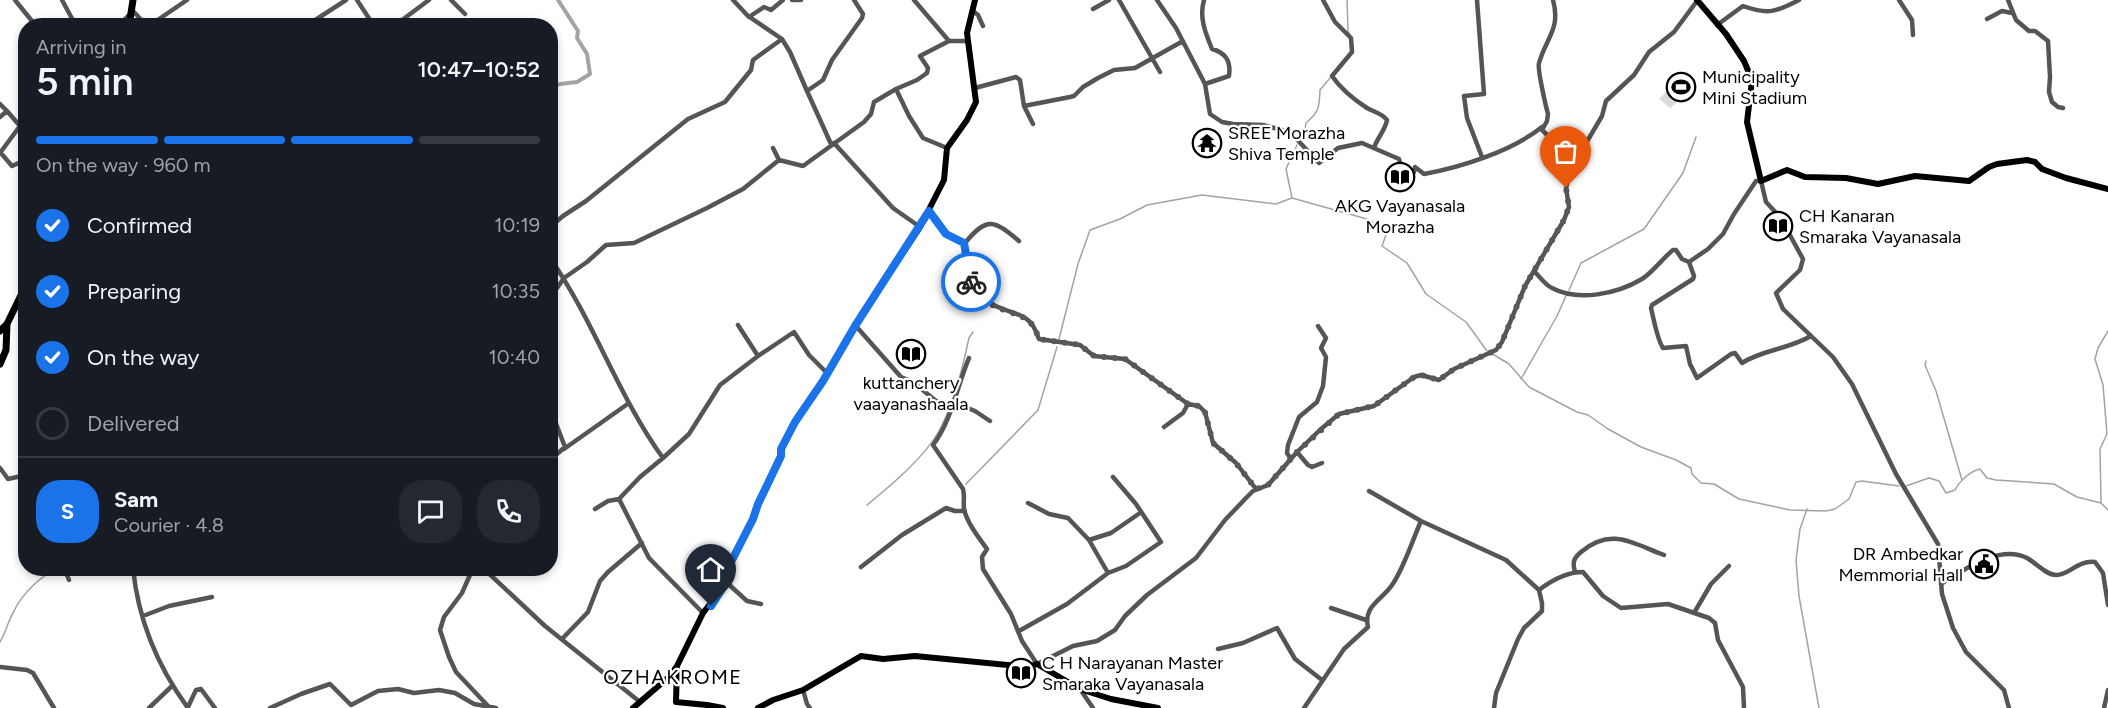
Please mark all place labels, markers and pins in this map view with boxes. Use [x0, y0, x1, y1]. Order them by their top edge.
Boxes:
place label: Municipality Mini Stadium [1702, 66, 1807, 109]
sports icon: Municipality Mini Stadium [1665, 71, 1697, 103]
place label: SREE Morazha Shiva Temple [1228, 122, 1345, 165]
pin [1540, 126, 1591, 188]
temple icon: SREE Morazha Shiva Temple [1191, 127, 1223, 159]
library icon: AKG Vayanasala Morazha [1384, 161, 1416, 193]
place label: AKG Vayanasala Morazha [1335, 195, 1465, 238]
place label: CH Kanaran Smaraka Vayanasala [1799, 205, 1961, 248]
library icon: CH Kanaran Smaraka Vayanasala [1762, 210, 1794, 242]
library icon: kuttanchery vaayanashaala [895, 338, 927, 370]
place label: kuttanchery vaayanashaala [854, 372, 968, 415]
place label: DR Ambedkar Memmorial Hall [1838, 543, 1963, 586]
pin [685, 544, 736, 606]
public building icon: DR Ambedkar Memmorial Hall [1968, 548, 2000, 580]
place label: C H Narayanan Master Smaraka Vayanasala [1042, 652, 1223, 695]
library icon: C H Narayanan Master Smaraka Vayanasala [1005, 657, 1037, 689]

